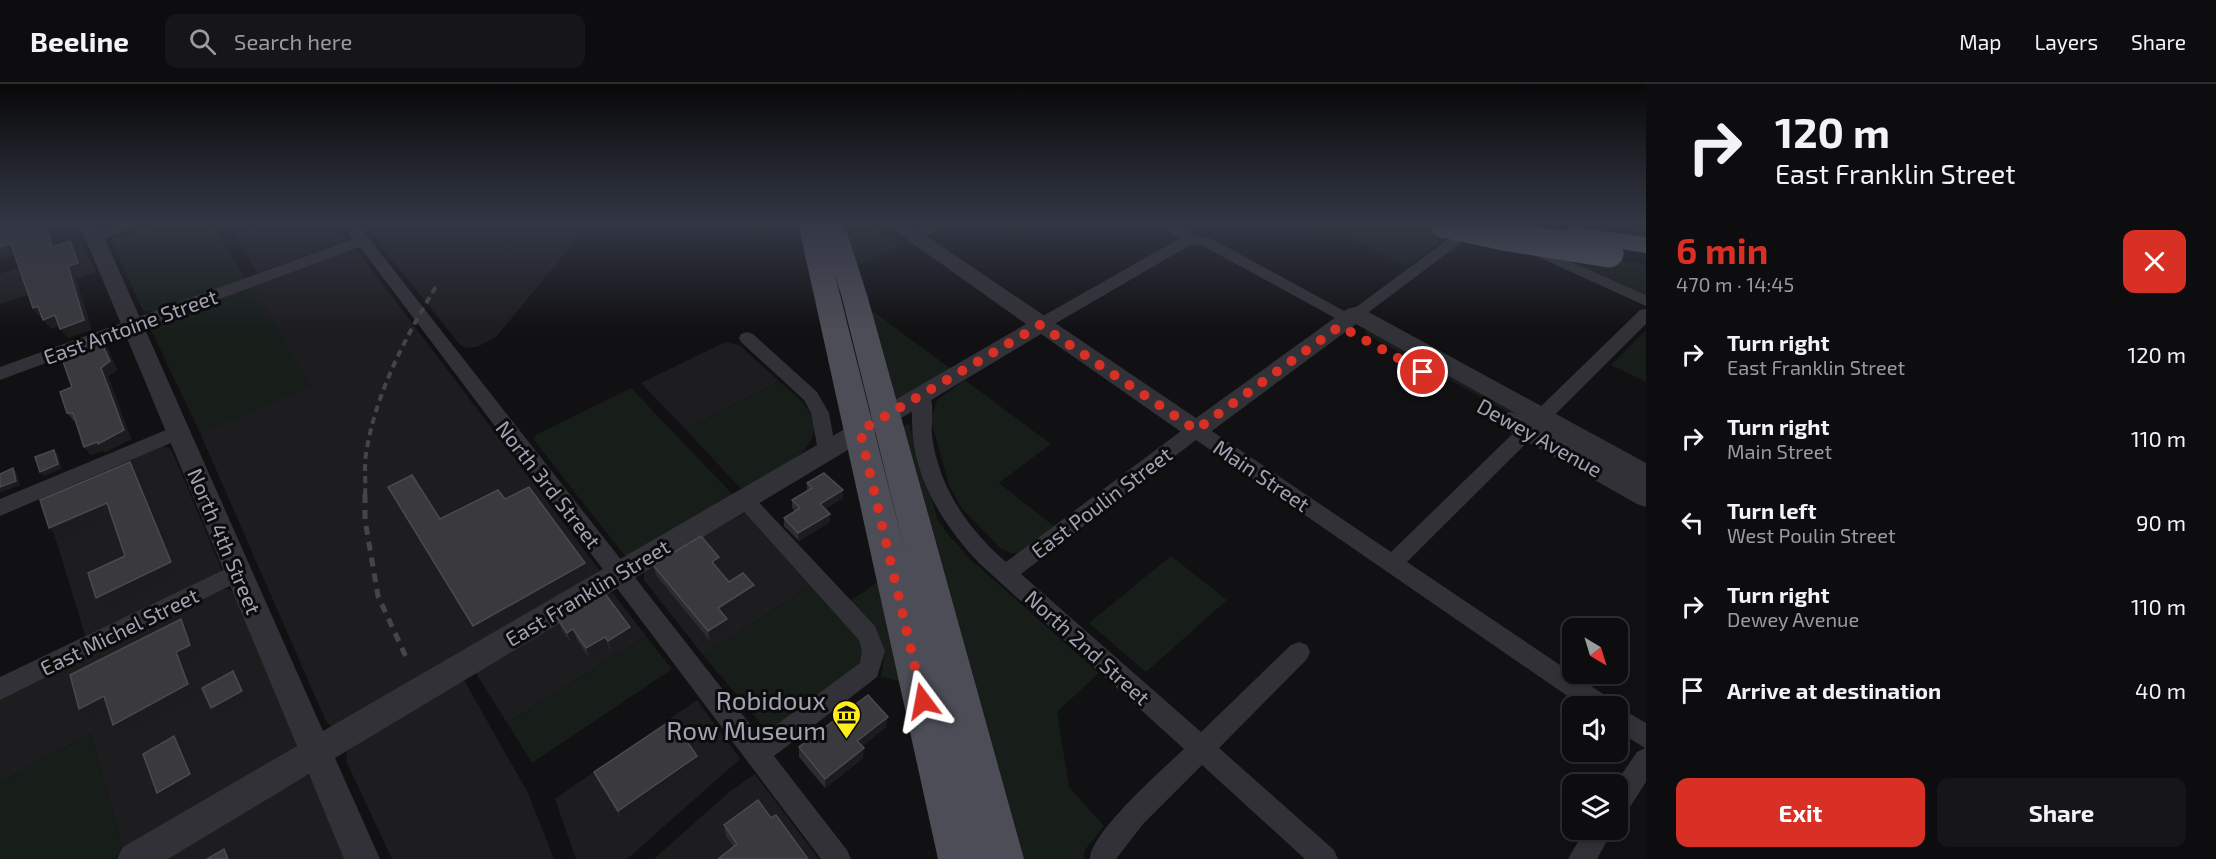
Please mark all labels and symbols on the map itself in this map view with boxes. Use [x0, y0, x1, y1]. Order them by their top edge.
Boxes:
street label: East Antoine Street [40, 283, 220, 369]
pin [1397, 346, 1448, 397]
street label: Dewey Avenue [1473, 392, 1607, 482]
street label: North 3rd Street [491, 415, 607, 553]
street label: Main Street [1209, 434, 1315, 516]
street label: East Poulin Street [1026, 441, 1176, 563]
street label: North 4th Street [183, 464, 267, 618]
street label: East Franklin Street [500, 533, 674, 651]
street label: East Michel Street [36, 582, 202, 680]
street label: North 2nd Street [1021, 584, 1155, 710]
north arrow [1562, 618, 1628, 684]
position arrow [891, 669, 955, 733]
place label: Robidoux Row Museum [666, 684, 826, 745]
museum icon: Robidoux Row Museum [831, 698, 863, 740]

